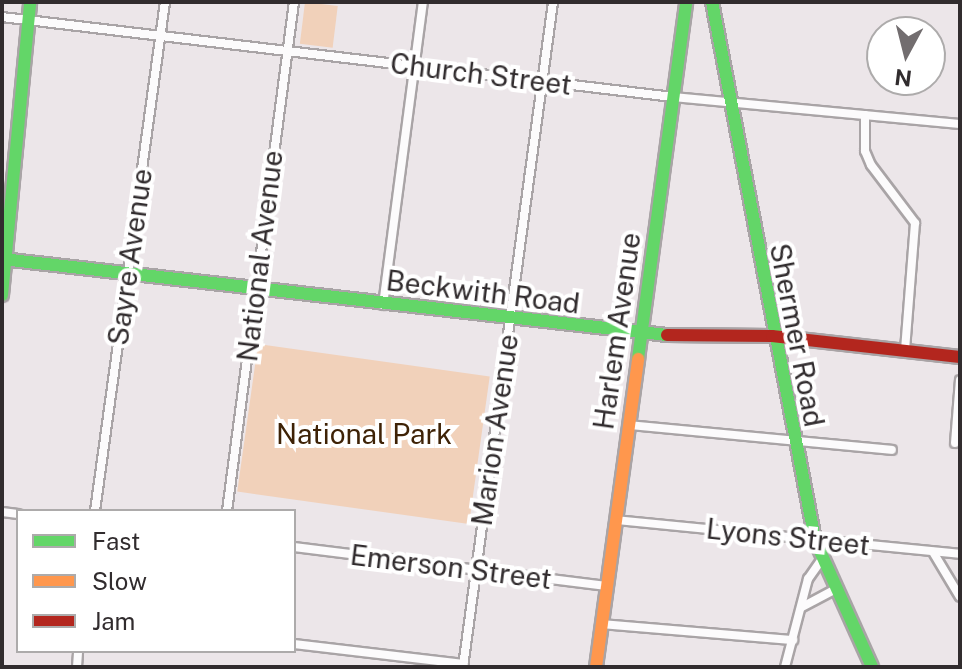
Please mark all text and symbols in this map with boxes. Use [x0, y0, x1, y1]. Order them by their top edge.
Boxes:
north arrow [866, 16, 946, 96]
street label: Church Street [388, 46, 574, 102]
text: N [893, 64, 913, 92]
street label: National Avenue [230, 148, 290, 364]
street label: Sayre Avenue [101, 166, 159, 348]
street label: Harlem Avenue [587, 230, 647, 432]
street label: Shermer Road [763, 241, 831, 429]
street label: Beckwith Road [384, 263, 582, 321]
street label: Marion Avenue [465, 332, 525, 528]
park label: National Park [276, 417, 452, 451]
legend [16, 509, 296, 653]
street label: Lyons Street [704, 512, 872, 562]
text: Fast [92, 527, 140, 555]
street label: Emerson Street [348, 538, 554, 596]
text: Slow [92, 567, 147, 595]
text: Jam [92, 607, 135, 635]

